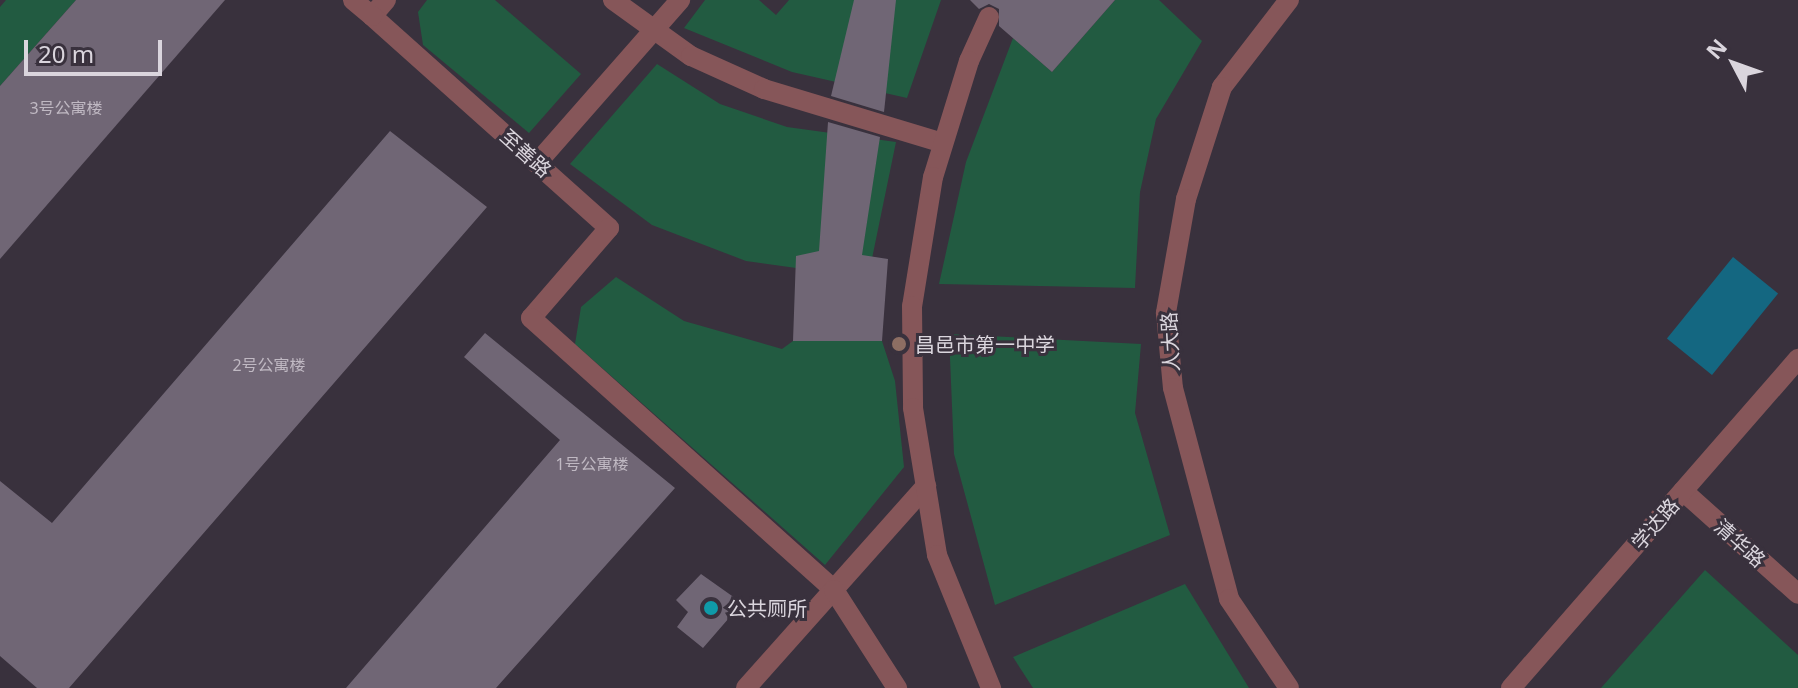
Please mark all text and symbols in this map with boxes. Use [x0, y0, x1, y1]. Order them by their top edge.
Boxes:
scale bar [28, 24, 166, 74]
north arrow [1694, 24, 1774, 104]
text: N [1699, 32, 1733, 65]
text: 20 m [38, 37, 94, 70]
house number: 3号公寓楼 [29, 98, 103, 118]
street label: 至善路 [496, 124, 556, 182]
street label: 人大路 [1156, 311, 1184, 373]
place label: 昌邑市第一中学 [915, 332, 1055, 356]
marker: 昌邑市第一中学 [890, 335, 908, 353]
house number: 2号公寓楼 [232, 355, 306, 375]
house number: 1号公寓楼 [555, 454, 629, 474]
street label: 学达路 [1626, 493, 1684, 555]
street label: 清华路 [1710, 514, 1770, 572]
place label: 公共厕所 [727, 596, 807, 620]
marker: 公共厕所 [702, 599, 720, 617]

